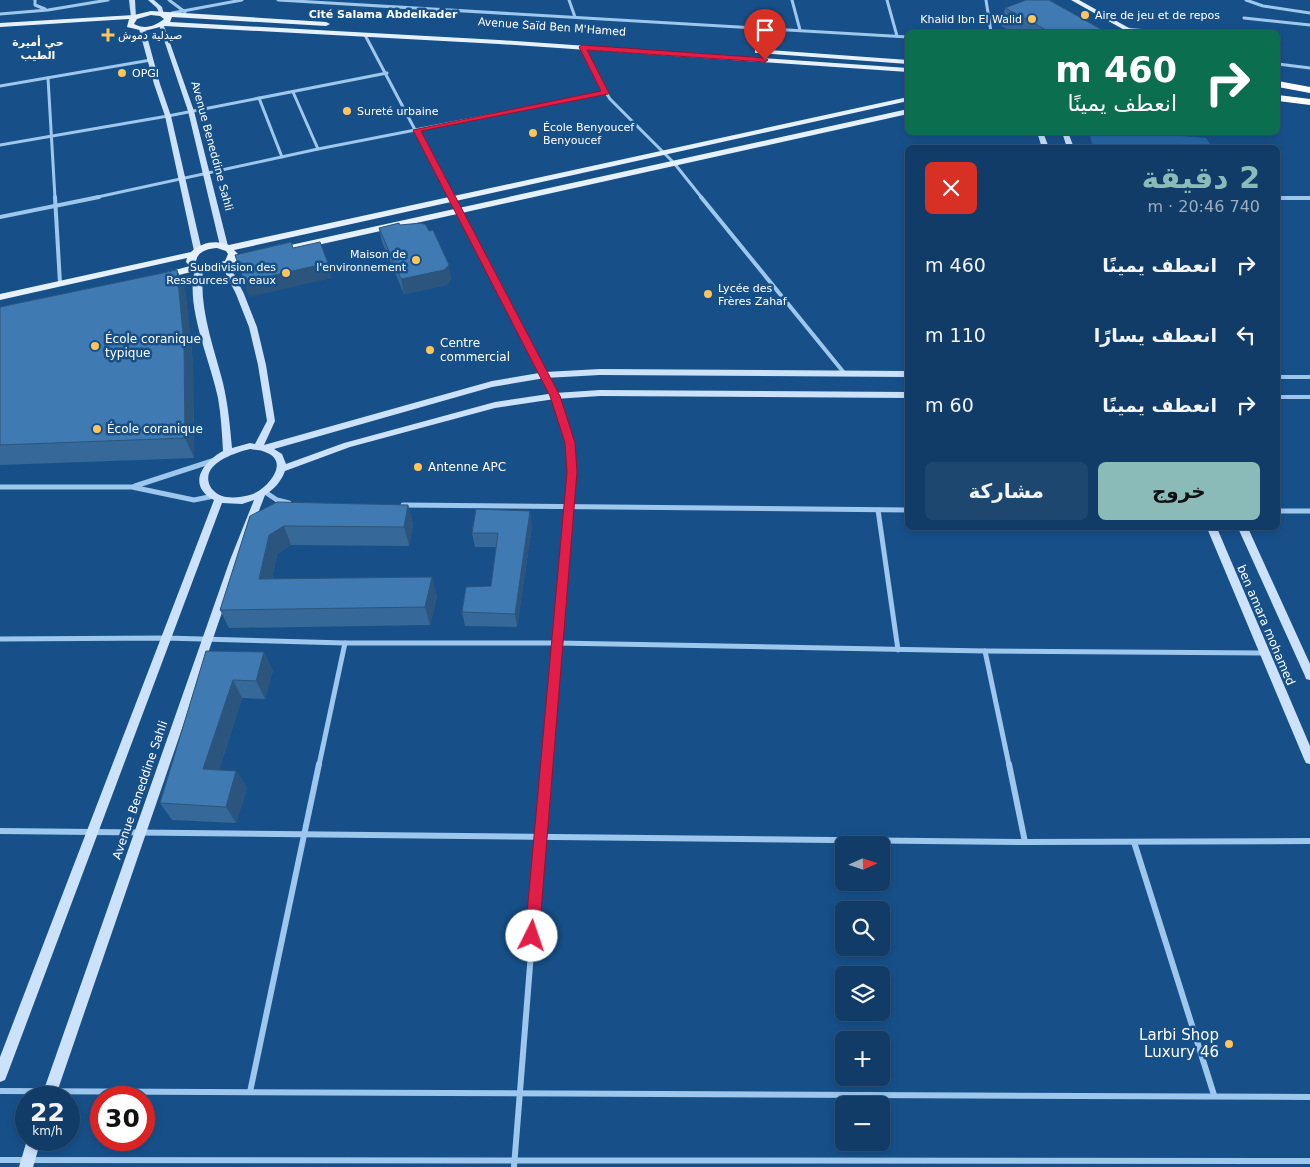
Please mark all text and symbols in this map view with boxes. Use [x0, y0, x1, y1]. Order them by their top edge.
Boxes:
district label: Cité Salama Abdelkader [309, 8, 458, 21]
pin [744, 9, 786, 60]
marker: Aire de jeu et de repos [1079, 9, 1091, 21]
place label: Aire de jeu et de repos [1095, 9, 1220, 22]
place label: Khalid Ibn El Walid [920, 13, 1022, 26]
marker: Khalid Ibn El Walid [1026, 13, 1038, 25]
street label: Avenue Saïd Ben M'Hamed [478, 15, 626, 39]
icon: arrive [751, 16, 779, 44]
marker: صيدلية دموش [102, 29, 114, 41]
place label: صيدلية دموش [118, 29, 182, 42]
district label: حي أميرة الطيب [12, 35, 64, 62]
text: 460 m [1055, 50, 1177, 90]
icon: right [1195, 50, 1260, 115]
marker: OPGI [116, 67, 128, 79]
place label: OPGI [132, 67, 159, 80]
street label: Avenue Beneddine Sahli [188, 80, 236, 212]
text: انعطف يمينًا [1068, 91, 1177, 116]
marker: Sureté urbaine [341, 105, 353, 117]
place label: Sureté urbaine [357, 105, 439, 118]
place label: École Benyoucef Benyoucef [543, 121, 635, 147]
marker: École Benyoucef Benyoucef [527, 127, 539, 139]
text: 2 دقيقة [1142, 160, 1260, 195]
button: close [925, 162, 977, 214]
text: 740 m · 20:46 [1147, 197, 1260, 216]
place label: Maison de l'environnement [316, 248, 407, 274]
icon: right [1232, 251, 1260, 279]
marker: Maison de l'environnement [410, 254, 422, 266]
text: 460 m [925, 254, 986, 276]
text: انعطف يمينًا [1102, 254, 1217, 276]
place label: Subdivision des Ressources en eaux [166, 261, 276, 287]
marker: Subdivision des Ressources en eaux [280, 267, 292, 279]
place label: Lycée des Frères Zahaf [718, 282, 788, 308]
marker: Lycée des Frères Zahaf [702, 288, 714, 300]
icon: left [1232, 321, 1260, 349]
text: 110 m [925, 324, 986, 346]
text: انعطف يسارًا [1094, 324, 1217, 346]
place label: École coranique typique [105, 331, 201, 360]
place label: Centre commercial [440, 336, 510, 364]
marker: École coranique typique [89, 340, 101, 352]
marker: Centre commercial [424, 344, 436, 356]
icon: right [1232, 391, 1260, 419]
text: 60 m [925, 394, 974, 416]
text: انعطف يمينًا [1102, 394, 1217, 416]
place label: École coranique [107, 421, 203, 436]
marker: École coranique [91, 423, 103, 435]
place label: Antenne APC [428, 460, 506, 474]
marker: Antenne APC [412, 461, 424, 473]
button: مشاركة [925, 462, 1088, 520]
button: خروج [1098, 462, 1260, 520]
street label: ben amara mohamed [1234, 563, 1298, 687]
street label: Avenue Beneddine Sahli [110, 719, 170, 861]
north arrow [835, 836, 890, 891]
map controls [835, 836, 890, 1151]
button: search [835, 901, 890, 956]
position arrow [505, 909, 557, 961]
button: layers [835, 966, 890, 1021]
place label: Larbi Shop Luxury 46 [1139, 1026, 1219, 1061]
button: + [835, 1031, 890, 1086]
marker: Larbi Shop Luxury 46 [1223, 1038, 1235, 1050]
speed limit sign: 30 [90, 1086, 155, 1151]
button: − [835, 1096, 890, 1151]
text: 22 [30, 1098, 65, 1127]
text: km/h [32, 1124, 63, 1138]

